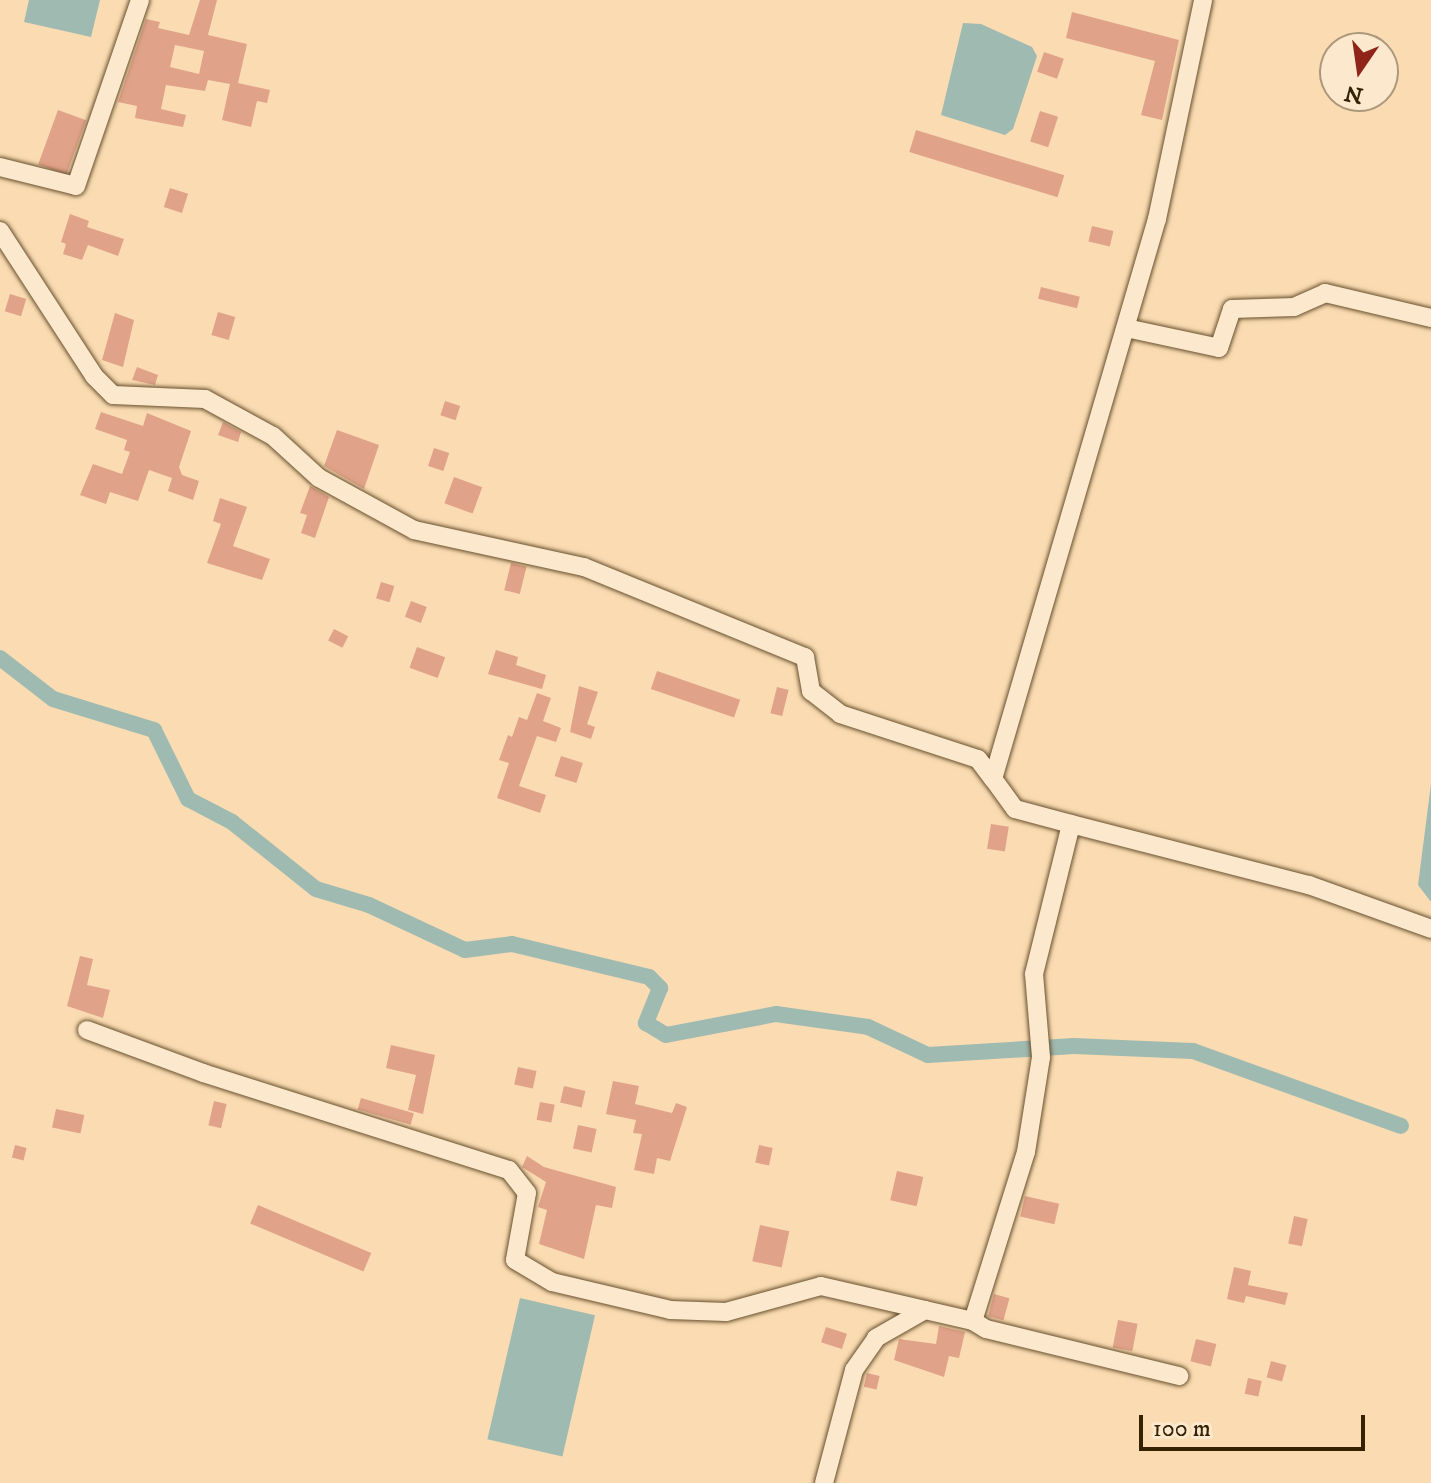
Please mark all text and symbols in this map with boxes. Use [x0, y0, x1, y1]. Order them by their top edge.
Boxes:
north arrow [1319, 32, 1399, 112]
text: N [1342, 79, 1366, 109]
scale bar [1143, 1399, 1369, 1449]
text: 100 m [1153, 1414, 1211, 1444]

